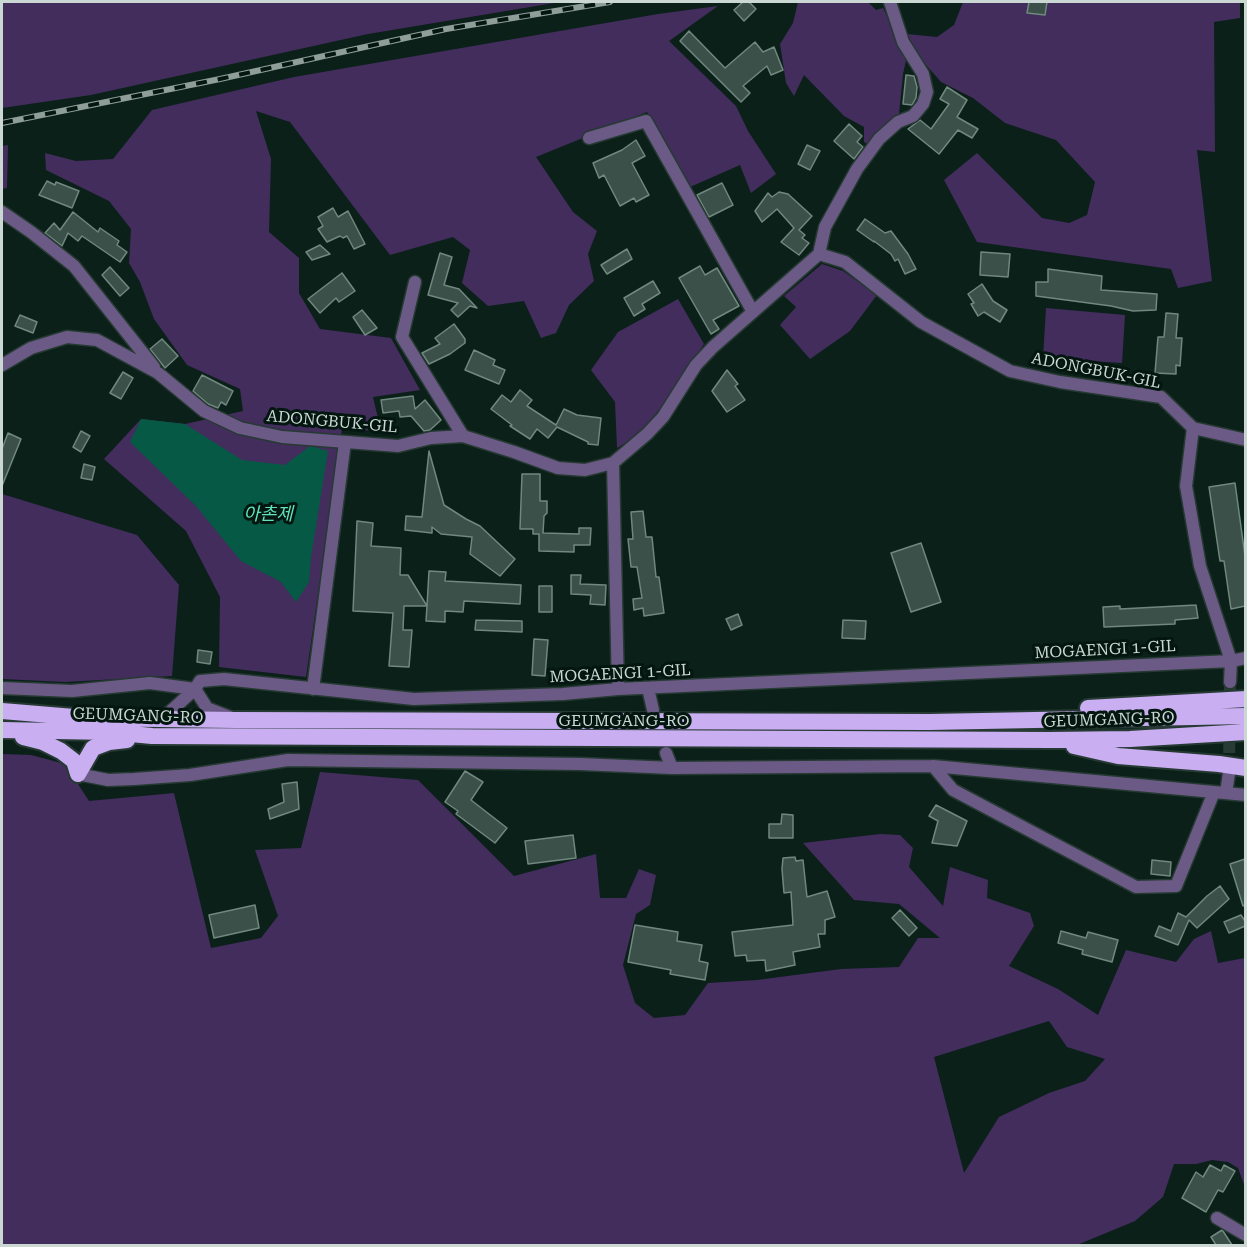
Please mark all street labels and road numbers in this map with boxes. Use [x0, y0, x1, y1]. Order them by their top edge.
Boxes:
street label: ADONGBUK-GIL [1030, 349, 1162, 393]
street label: ADONGBUK-GIL [266, 407, 398, 437]
street label: MOGAENGI 1-GIL [1034, 637, 1176, 663]
street label: MOGAENGI 1-GIL [549, 661, 691, 687]
street label: GEUMGANG-RO [72, 704, 204, 728]
street label: GEUMGANG-RO [1043, 708, 1175, 732]
street label: GEUMGANG-RO [559, 711, 689, 731]

